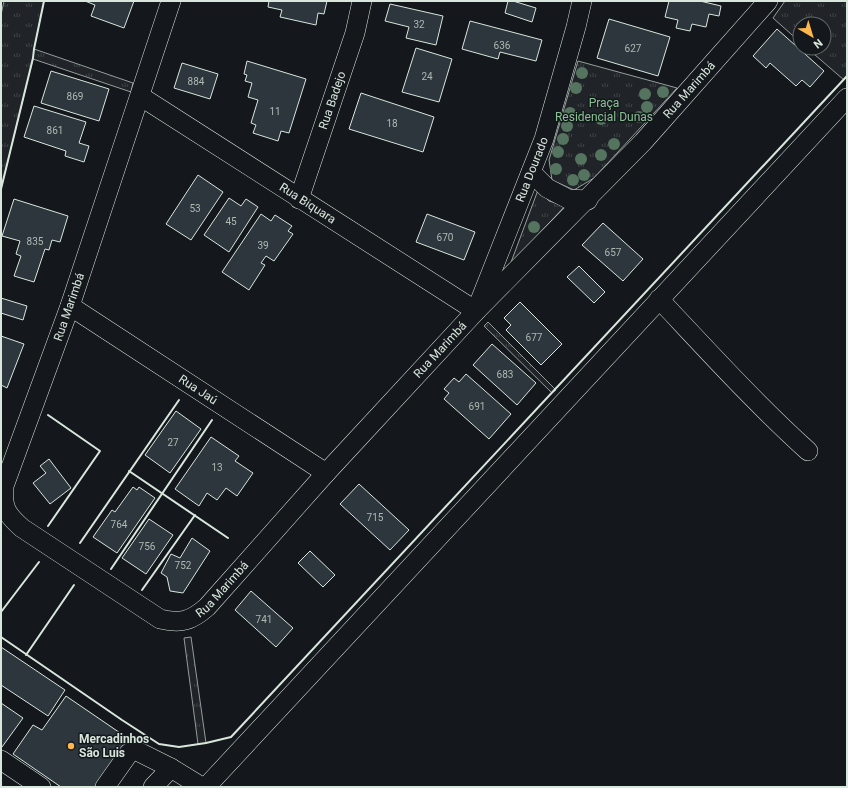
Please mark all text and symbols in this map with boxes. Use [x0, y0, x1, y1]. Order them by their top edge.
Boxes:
north arrow [792, 16, 832, 56]
house number: 32 [413, 19, 425, 30]
text: N [811, 36, 825, 51]
house number: 636 [494, 40, 511, 51]
house number: 627 [625, 43, 642, 54]
street label: Rua Marimbá [660, 59, 718, 121]
street label: Rua Badejo [316, 69, 349, 131]
house number: 24 [421, 71, 433, 82]
house number: 884 [188, 76, 205, 87]
house number: 869 [67, 91, 83, 102]
park label: Praça Residencial Dunas [555, 96, 653, 124]
house number: 11 [269, 106, 281, 117]
house number: 18 [386, 118, 398, 129]
house number: 861 [47, 125, 63, 136]
street label: Rua Dourado [513, 135, 551, 204]
street label: Rua Biquara [277, 180, 338, 226]
house number: 53 [189, 203, 201, 214]
house number: 45 [225, 216, 237, 227]
house number: 670 [437, 232, 454, 243]
house number: 835 [27, 236, 44, 247]
house number: 39 [257, 240, 269, 251]
house number: 657 [605, 247, 622, 258]
street label: Rua Marimbá [51, 271, 87, 343]
street label: Rua Marimbá [411, 319, 469, 381]
house number: 677 [526, 332, 543, 343]
house number: 683 [497, 369, 513, 380]
street label: Rua Jaú [176, 372, 220, 407]
house number: 691 [469, 401, 485, 412]
house number: 27 [167, 437, 179, 448]
house number: 13 [211, 462, 223, 473]
house number: 715 [367, 512, 384, 523]
house number: 764 [111, 519, 128, 530]
house number: 756 [139, 541, 156, 552]
street label: Rua Marimbá [193, 558, 251, 620]
house number: 752 [175, 560, 192, 571]
house number: 741 [256, 614, 272, 625]
place label: Mercadinhos São Luis [79, 732, 149, 760]
marker: Mercadinhos São Luis [66, 741, 76, 751]

